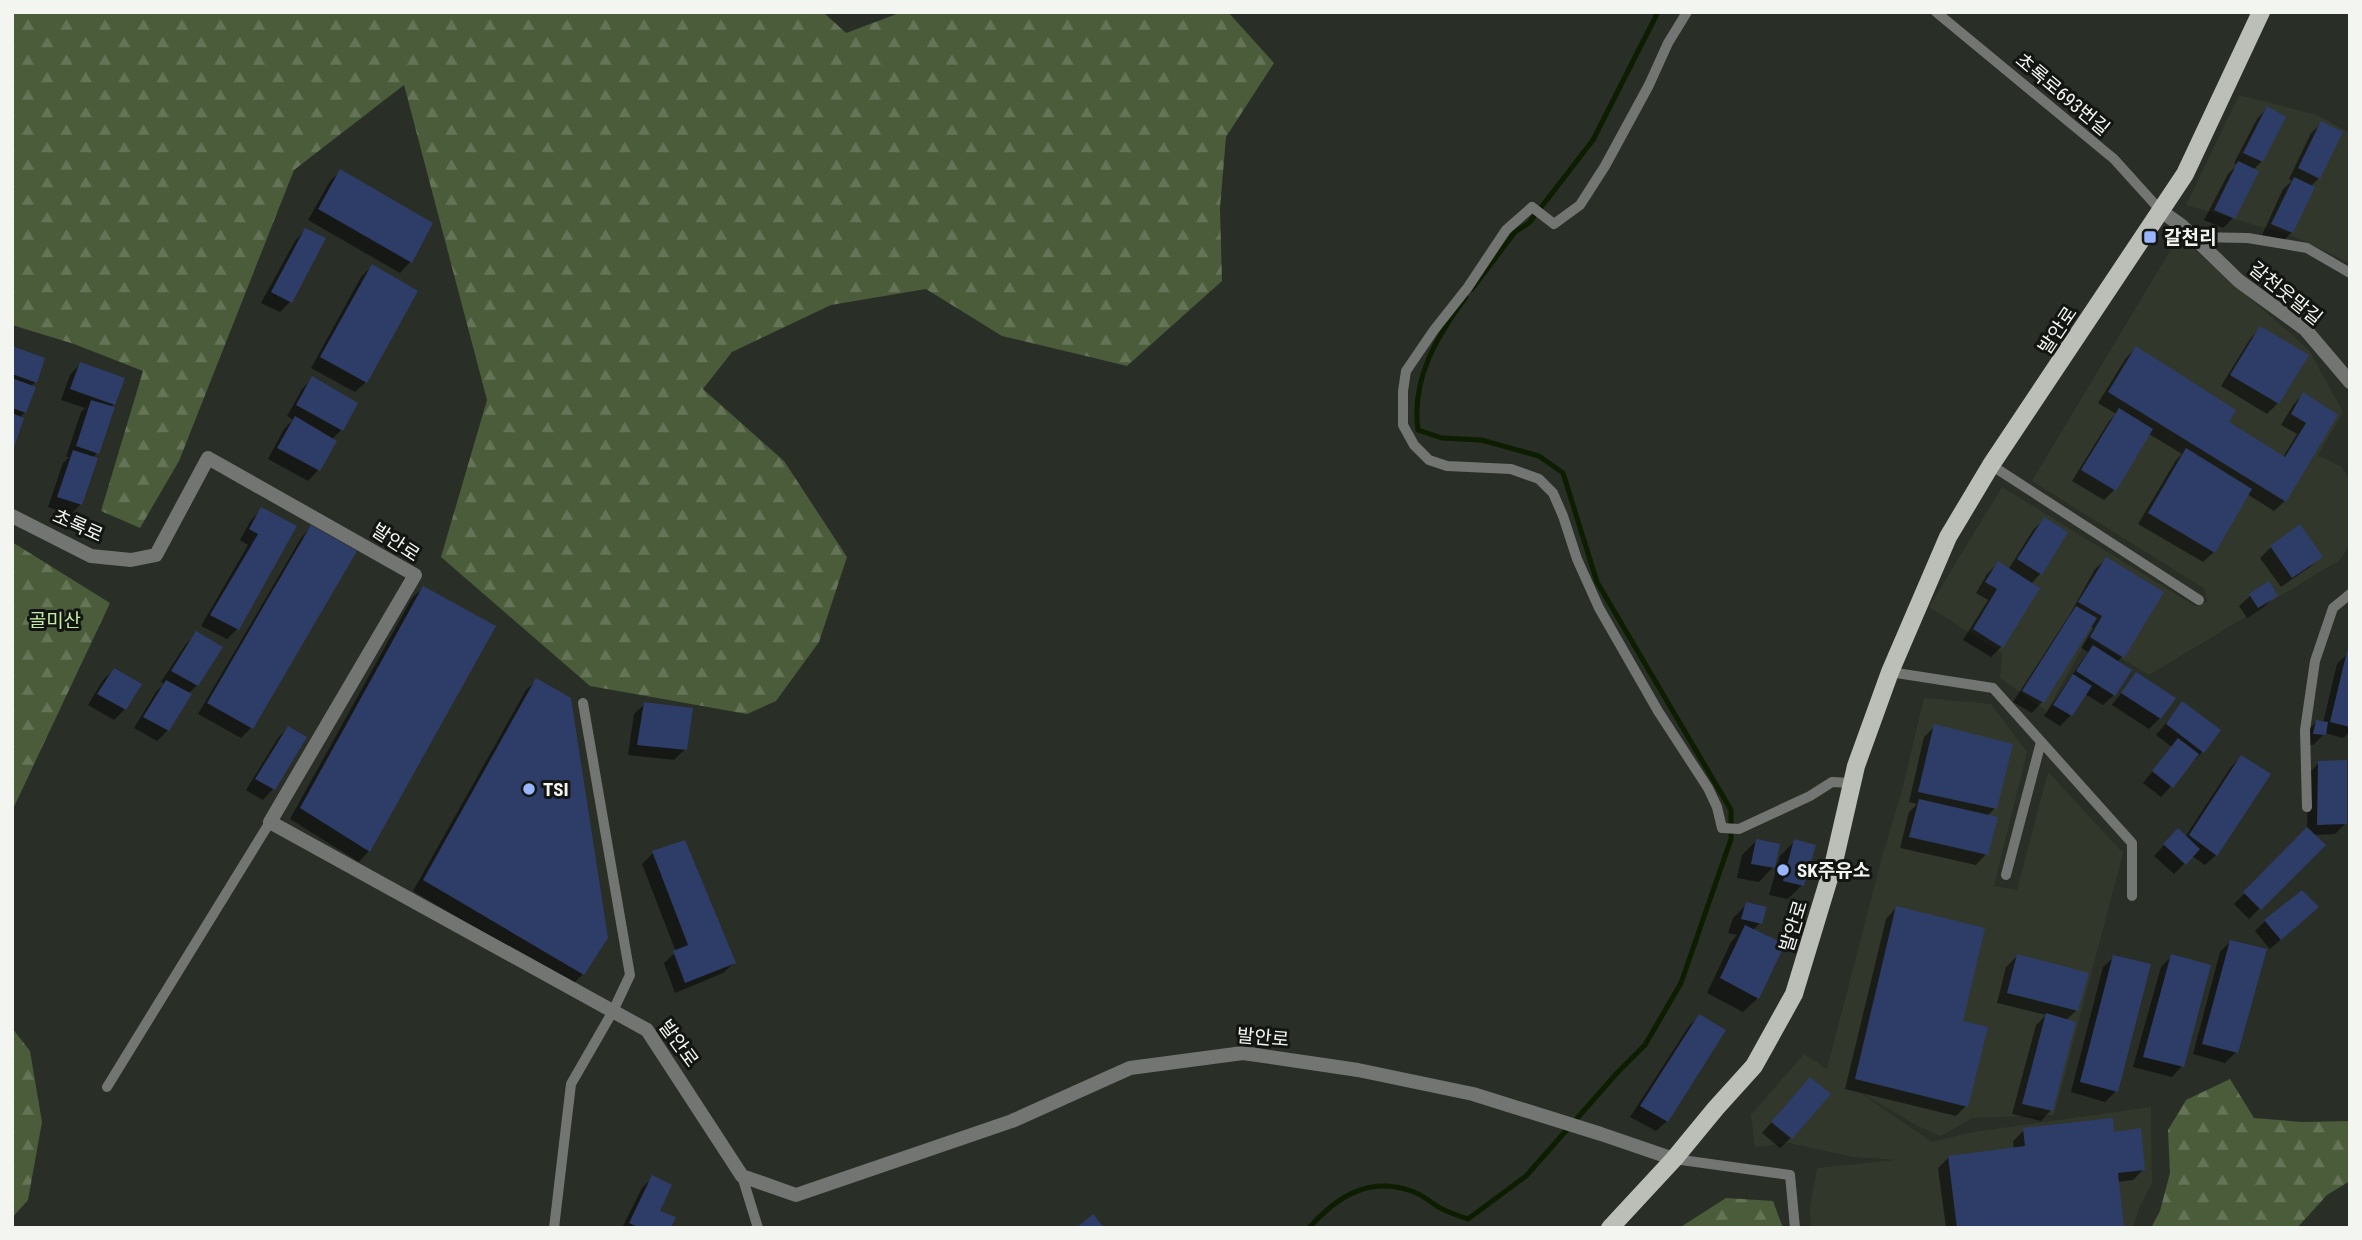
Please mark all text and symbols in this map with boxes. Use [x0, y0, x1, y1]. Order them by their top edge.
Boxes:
street label: 초록로693번길 [2011, 48, 2114, 140]
place label: 갈천리 [2164, 226, 2216, 249]
marker: 갈천리 [2142, 229, 2158, 245]
street label: 갈천웃말길 [2244, 257, 2327, 330]
street label: 발안로 [2033, 302, 2082, 358]
street label: 초록로 [49, 504, 106, 547]
street label: 발안로 [367, 518, 424, 566]
park label: 골미산 [29, 609, 81, 632]
place label: TSI [543, 778, 569, 801]
marker: TSI [521, 781, 537, 797]
place label: SK주유소 [1797, 859, 1870, 882]
marker: SK주유소 [1775, 862, 1791, 878]
street label: 발안로 [1775, 898, 1812, 955]
street label: 발안로 [654, 1015, 703, 1071]
street label: 발안로 [1236, 1024, 1290, 1051]

